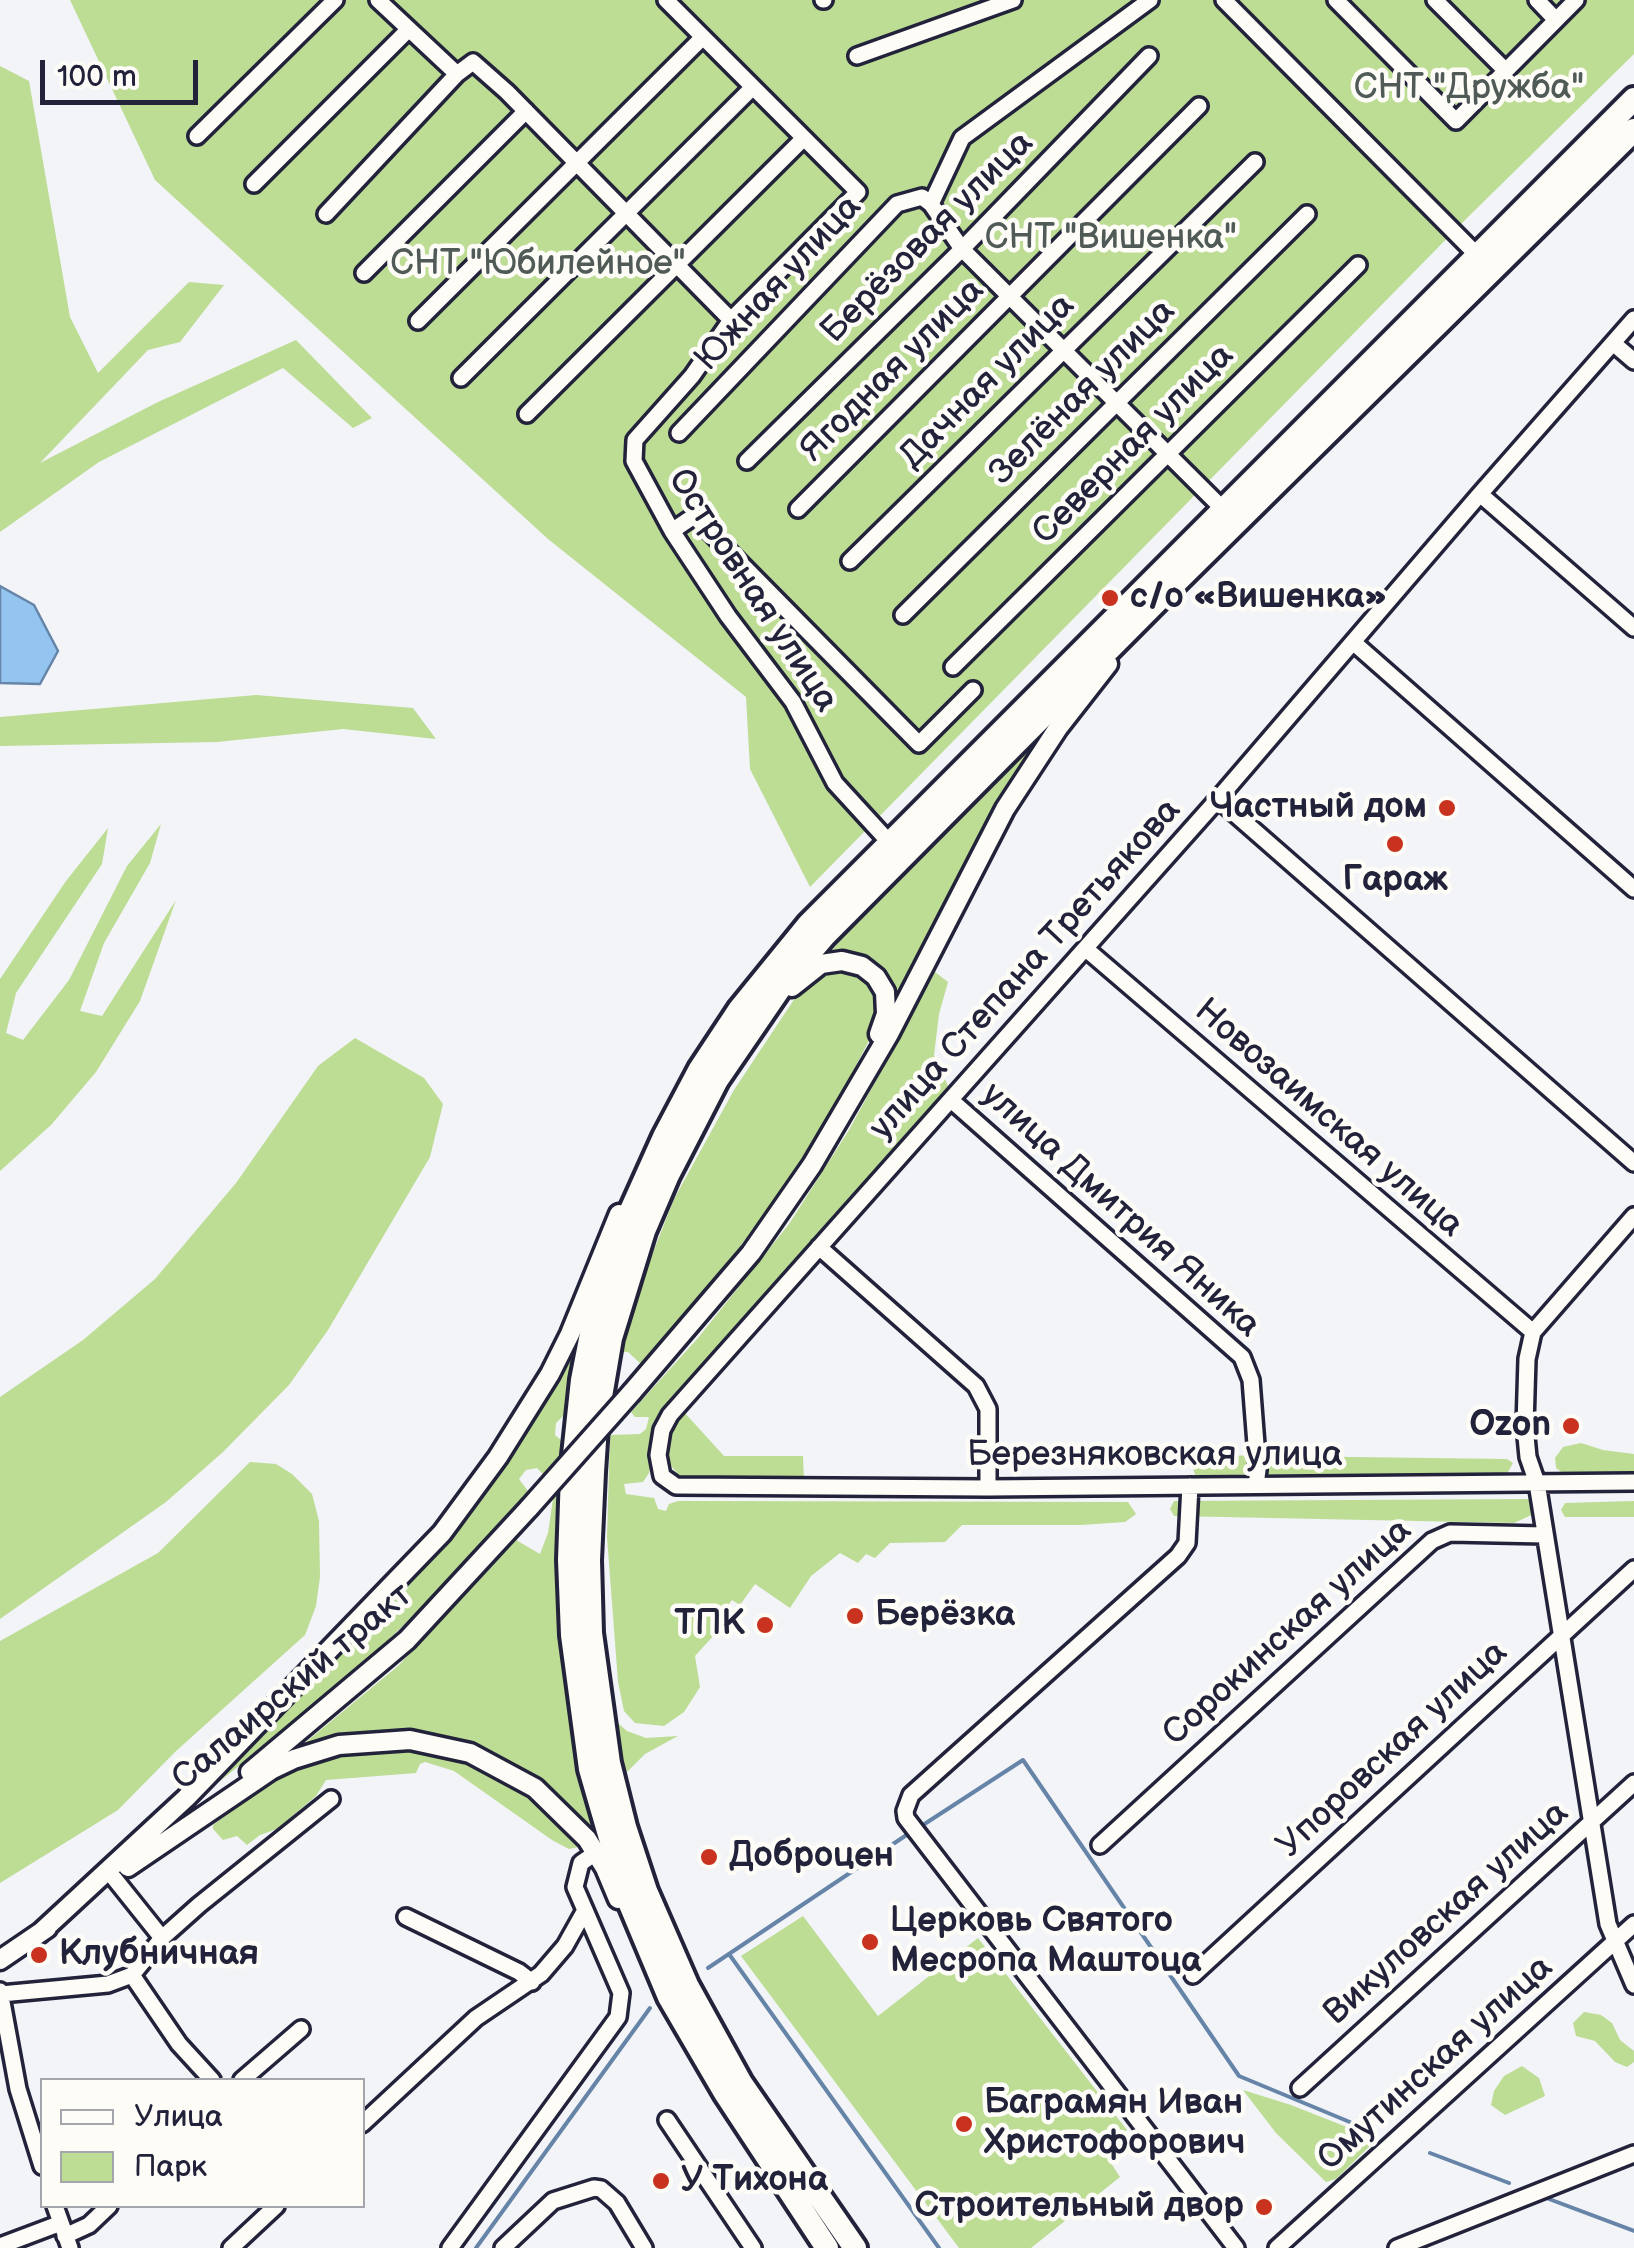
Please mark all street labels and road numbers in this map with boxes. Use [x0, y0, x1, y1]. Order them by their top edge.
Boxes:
street label: Берёзовая улица [813, 123, 1043, 353]
street label: Южная улица [687, 187, 871, 381]
street label: Ягодная улица [793, 271, 993, 471]
street label: Дачная улица [892, 286, 1084, 478]
street label: Зелёная улица [981, 291, 1185, 495]
street label: Северная улица [1025, 336, 1243, 554]
street label: Островная улица [658, 462, 846, 720]
street label: улица Степана Третьякова [862, 791, 1190, 1149]
street label: Новозаимская улица [1185, 991, 1471, 1247]
street label: улица Дмитрия Яника [972, 1075, 1268, 1347]
street label: Березняковская улица [967, 1435, 1343, 1477]
street label: Сорокинская улица [1155, 1510, 1421, 1756]
street label: Салаирский тракт [164, 1575, 422, 1801]
street label: Упоровская улица [1269, 1633, 1517, 1867]
street label: Викуловская улица [1316, 1793, 1578, 2035]
street label: Омутинская улица [1310, 1947, 1562, 2181]

